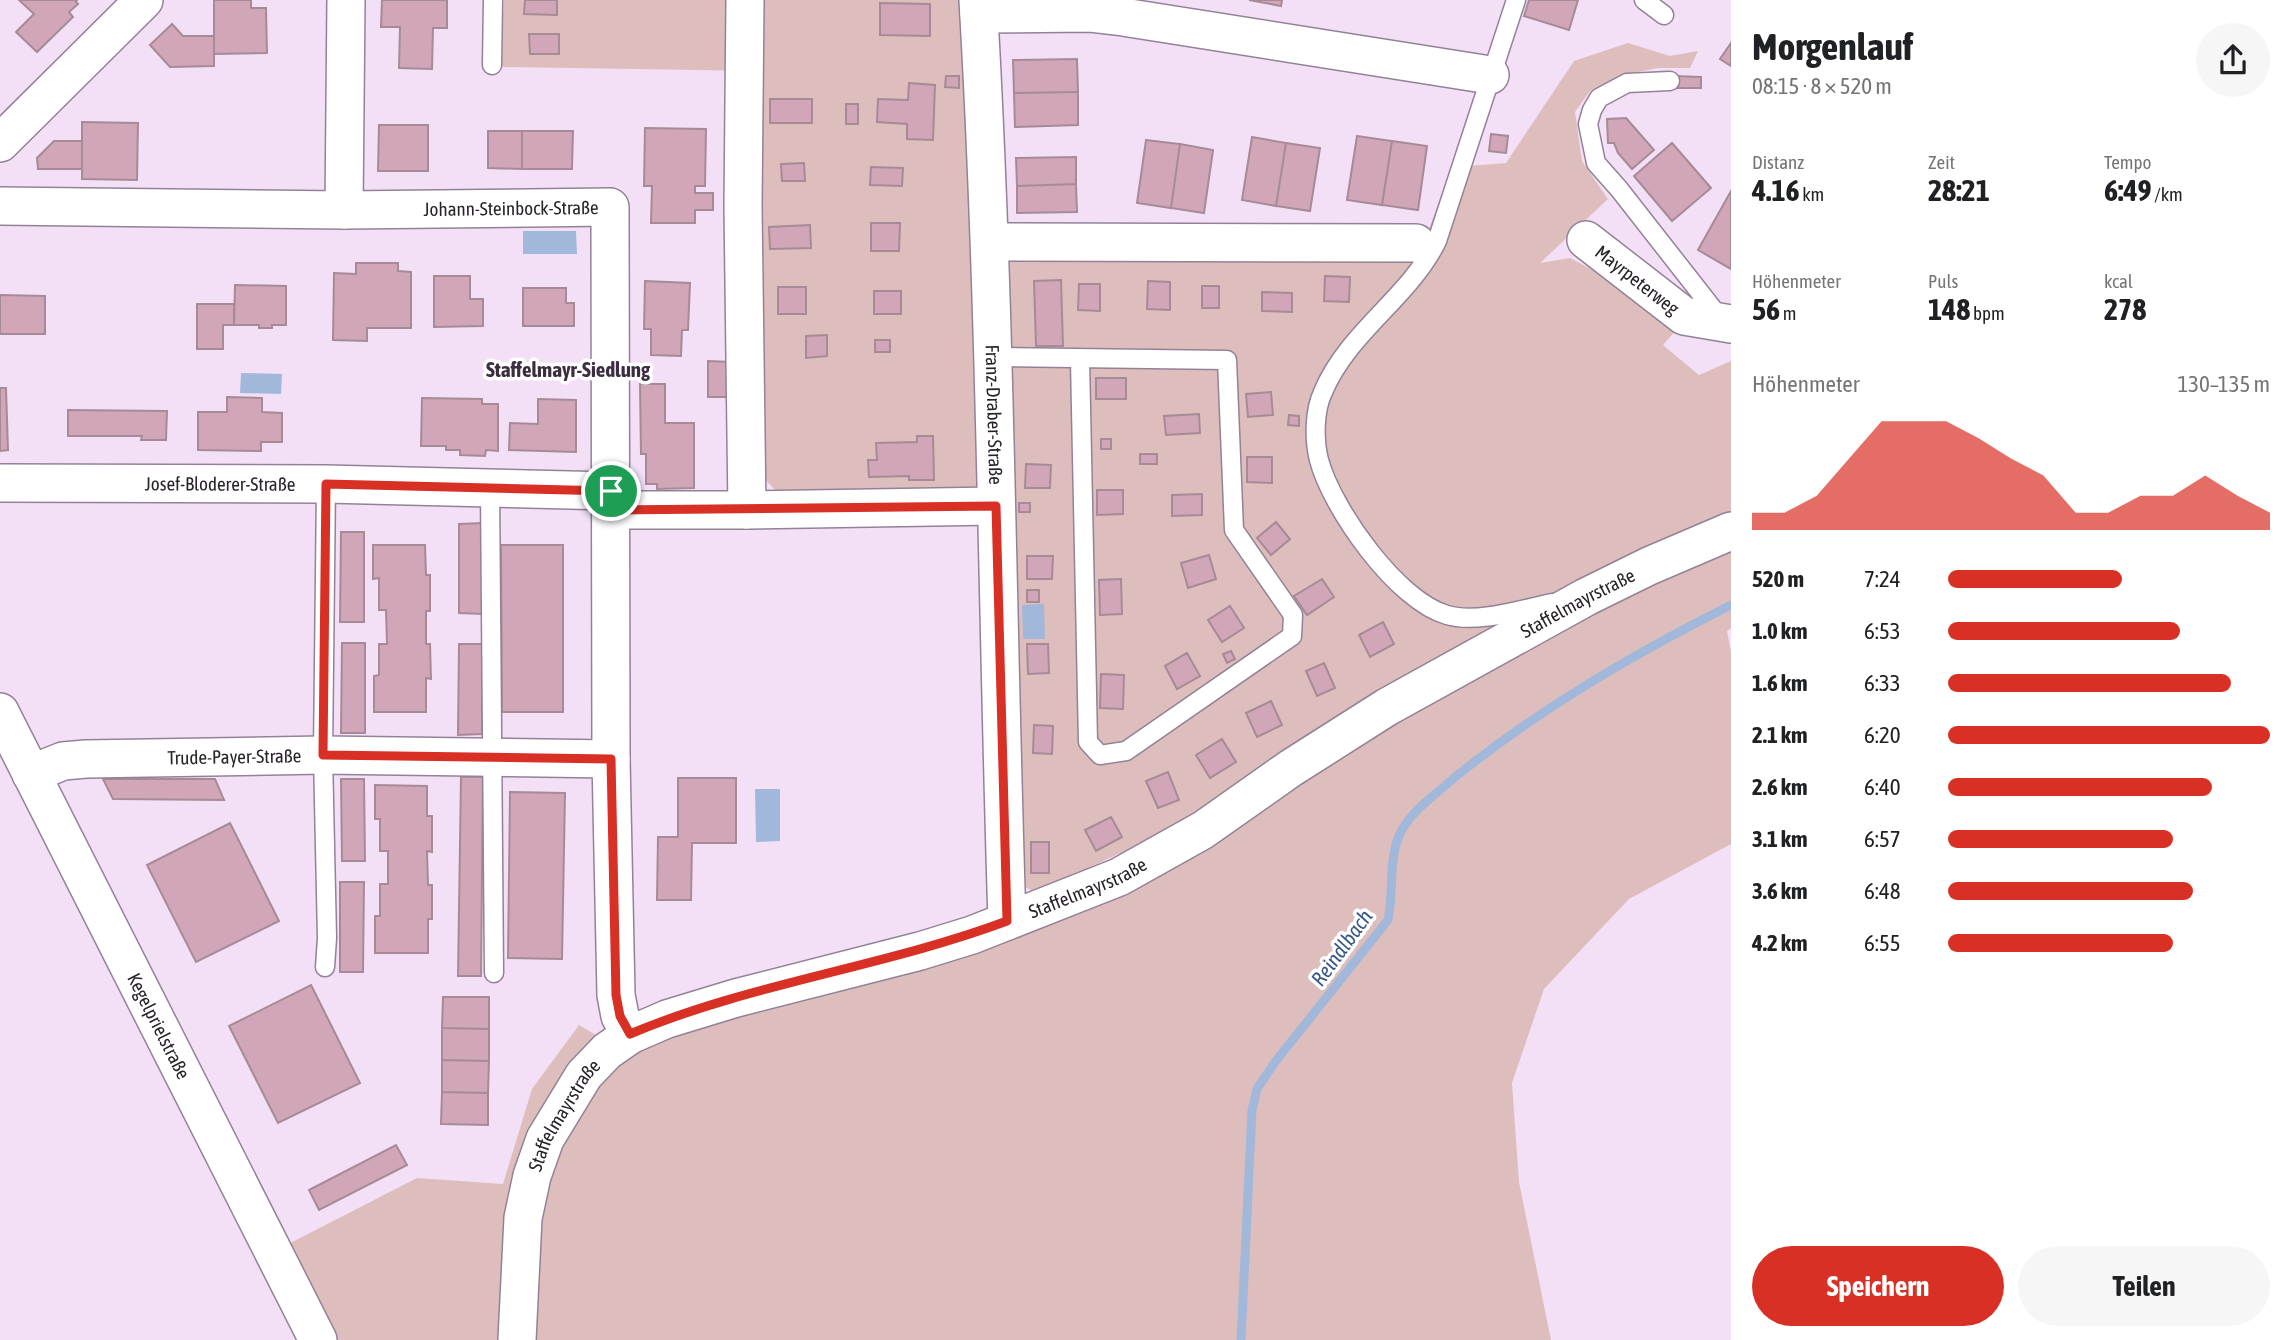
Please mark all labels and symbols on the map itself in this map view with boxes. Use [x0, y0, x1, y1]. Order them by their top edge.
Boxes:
street label: Johann-Steinbock-Straße [423, 196, 599, 220]
street label: Mayrpeterweg [1591, 240, 1684, 320]
street label: Franz-Draber-Straße [981, 344, 1007, 485]
district label: Staffelmayr-Siedlung [486, 357, 651, 381]
pin [581, 461, 641, 521]
street label: Josef-Bloderer-Straße [145, 472, 295, 495]
street label: Staffelmayrstraße [1516, 564, 1638, 642]
street label: Trude-Payer-Straße [167, 744, 302, 769]
street label: Staffelmayrstraße [1025, 853, 1150, 923]
water label: Reindlbach [1306, 905, 1377, 990]
street label: Kegelprielstraße [123, 969, 195, 1083]
street label: Staffelmayrstraße [524, 1055, 604, 1174]

